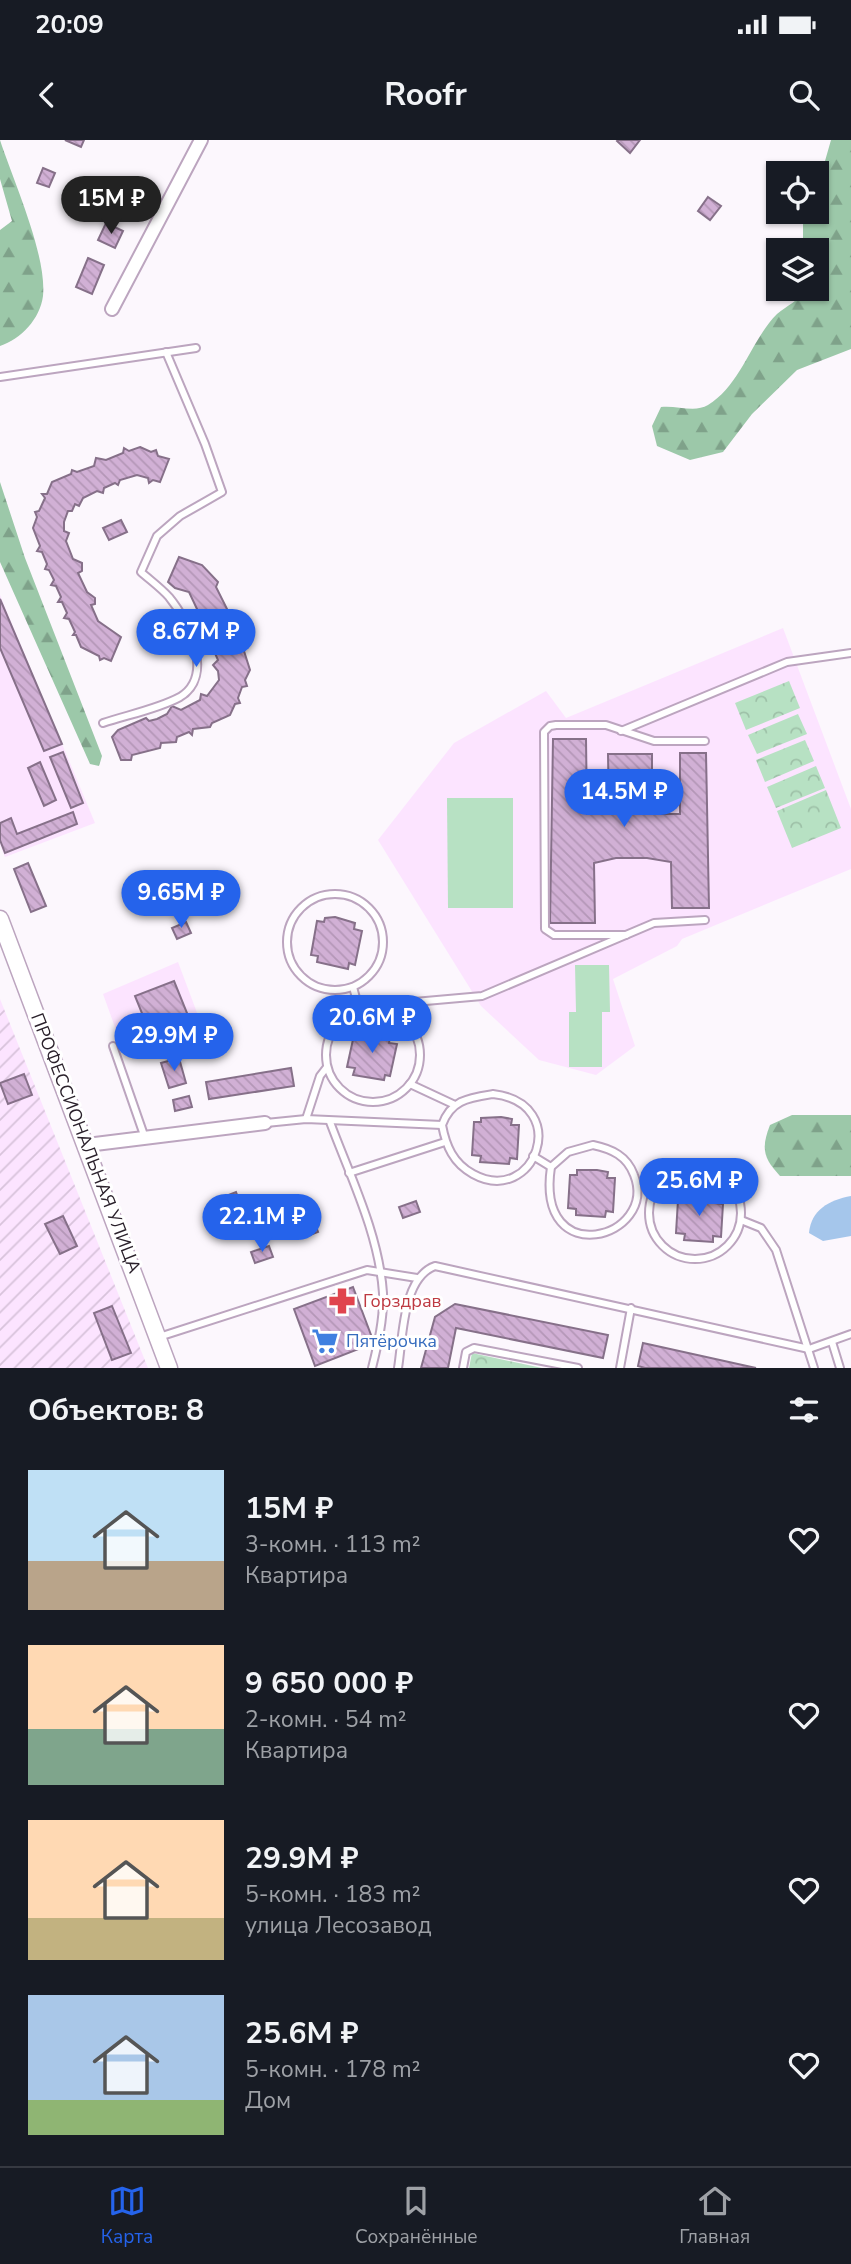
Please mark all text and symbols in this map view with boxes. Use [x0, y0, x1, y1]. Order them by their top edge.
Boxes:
text: 20:09 [35, 7, 104, 42]
text: Roofr [384, 73, 467, 116]
icon: back [28, 76, 66, 114]
icon: search [785, 76, 823, 114]
map controls [766, 161, 829, 301]
button: locate [766, 161, 829, 224]
pin: 15M ₽ [62, 176, 160, 236]
text: 15M ₽ [77, 183, 145, 214]
button: layers [766, 238, 829, 301]
pin: 8.67M ₽ [131, 610, 261, 669]
text: 8.67M ₽ [152, 616, 240, 647]
pin: 14.5M ₽ [559, 770, 689, 829]
text: 14.5M ₽ [580, 776, 668, 807]
pin: 9.65M ₽ [116, 870, 246, 930]
text: 9.65M ₽ [137, 877, 225, 908]
pin: 20.6M ₽ [307, 996, 437, 1055]
text: 20.6M ₽ [328, 1002, 416, 1033]
street label: ПРОФЕССИОНАЛЬНАЯ УЛИЦА [25, 1010, 147, 1276]
pin: 29.9M ₽ [109, 1014, 239, 1073]
text: 29.9M ₽ [130, 1020, 218, 1051]
pin: 25.6M ₽ [634, 1158, 764, 1218]
text: 25.6M ₽ [655, 1165, 743, 1196]
pin: 22.1M ₽ [197, 1194, 327, 1254]
text: 22.1M ₽ [218, 1201, 306, 1232]
pharmacy icon: Горздрав [327, 1286, 357, 1316]
place label: Горздрав [363, 1289, 442, 1313]
supermarket icon: Пятёрочка [310, 1326, 340, 1356]
place label: Пятёрочка [346, 1329, 437, 1353]
text: Объектов: 8 [28, 1390, 204, 1431]
icon: filters [785, 1391, 823, 1429]
text: 15M ₽ [245, 1488, 333, 1529]
icon: home [84, 1498, 168, 1582]
icon: heart [785, 1521, 823, 1559]
text: 3-комн. · 113 m² [245, 1529, 420, 1560]
text: Квартира [245, 1560, 348, 1591]
text: 9 650 000 ₽ [245, 1663, 413, 1704]
icon: home [84, 1673, 168, 1757]
icon: heart [785, 1696, 823, 1734]
text: 2-комн. · 54 m² [245, 1704, 407, 1735]
text: Квартира [245, 1735, 348, 1766]
text: 29.9M ₽ [245, 1838, 359, 1879]
icon: home [84, 1848, 168, 1932]
icon: heart [785, 1871, 823, 1909]
text: 5-комн. · 183 m² [245, 1879, 420, 1910]
text: улица Лесозавод [245, 1910, 432, 1941]
text: 25.6M ₽ [245, 2013, 359, 2054]
icon: home [84, 2023, 168, 2107]
icon: heart [785, 2046, 823, 2084]
text: 5-комн. · 178 m² [245, 2054, 420, 2085]
text: Дом [245, 2085, 291, 2116]
tab: Карта [101, 2182, 153, 2250]
tab: Сохранённые [355, 2182, 478, 2250]
tab: Главная [679, 2182, 750, 2250]

